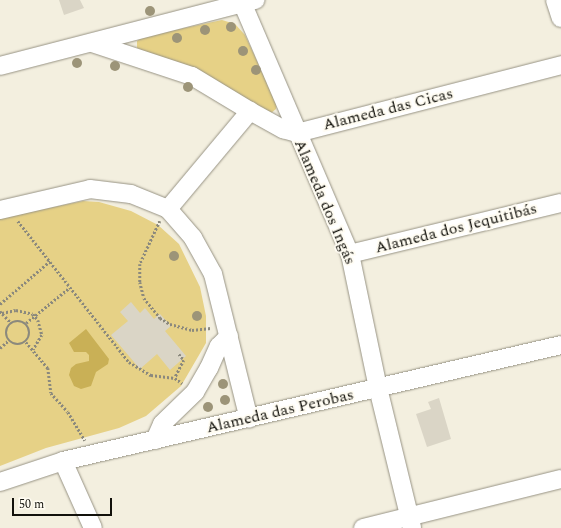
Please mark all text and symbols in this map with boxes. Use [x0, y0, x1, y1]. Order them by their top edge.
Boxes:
street label: Alameda das Cicas [321, 84, 455, 134]
street label: Alameda dos Ingás [290, 137, 360, 267]
street label: Alameda dos Jequitibás [373, 199, 539, 257]
street label: Alameda das Perobas [204, 385, 356, 437]
scale bar [14, 490, 114, 516]
text: 50 m [19, 495, 44, 514]

